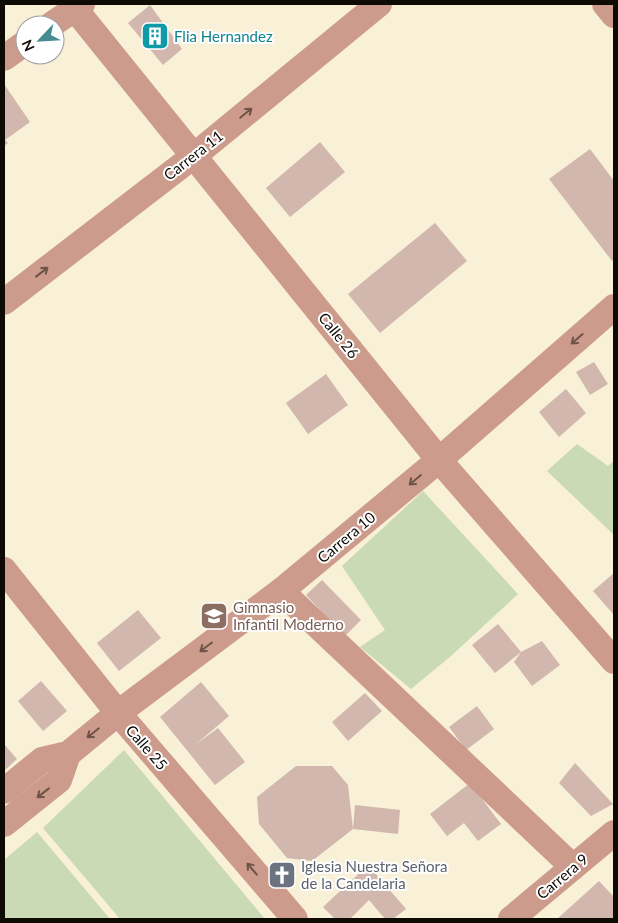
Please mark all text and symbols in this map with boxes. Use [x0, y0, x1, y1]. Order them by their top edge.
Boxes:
north arrow [15, 15, 65, 65]
building icon: Flia Hernandez [140, 21, 170, 51]
place label: Flia Hernandez [174, 27, 273, 45]
text: N [18, 37, 38, 54]
one-way arrow [239, 107, 252, 118]
street label: Carrera 11 [160, 126, 226, 184]
one-way arrow [35, 267, 49, 277]
street label: Calle 26 [315, 308, 363, 362]
one-way arrow [571, 333, 584, 345]
one-way arrow [409, 474, 422, 485]
street label: Carrera 10 [313, 507, 379, 566]
place label: Gimnasio Infantil Moderno [233, 598, 344, 633]
school or university icon: Gimnasio Infantil Moderno [199, 601, 229, 631]
one-way arrow [199, 642, 213, 652]
street label: Calle 25 [123, 721, 171, 773]
one-way arrow [87, 728, 100, 739]
one-way arrow [37, 788, 50, 799]
street label: Carrera 9 [533, 849, 591, 903]
place label: Iglesia Nuestra Señora de la Candelaria [301, 857, 447, 892]
church icon: Iglesia Nuestra Señora de la Candelaria [267, 860, 297, 890]
one-way arrow [247, 863, 258, 876]

